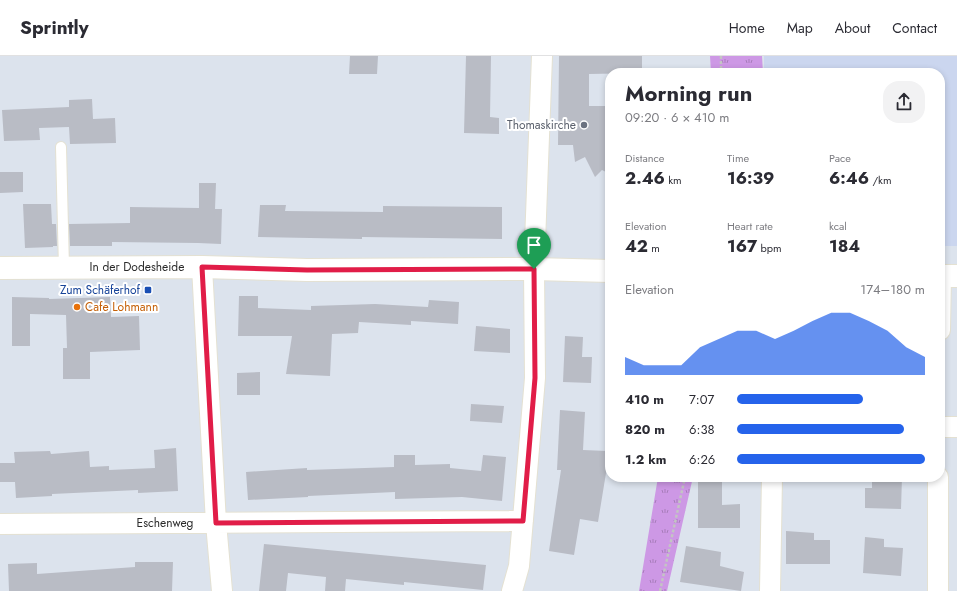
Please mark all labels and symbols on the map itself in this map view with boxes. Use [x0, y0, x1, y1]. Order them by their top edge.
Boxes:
place label: Thomaskirche [507, 116, 576, 134]
marker: Thomaskirche [579, 120, 589, 130]
pin [517, 228, 551, 269]
street label: In der Dodesheide [90, 258, 184, 276]
place label: Zum Schäferhof [60, 281, 141, 299]
marker: Zum Schäferhof [143, 285, 153, 295]
place label: Cafe Lohmann [85, 298, 158, 316]
marker: Cafe Lohmann [72, 302, 82, 312]
street label: Eschenweg [137, 514, 193, 532]

